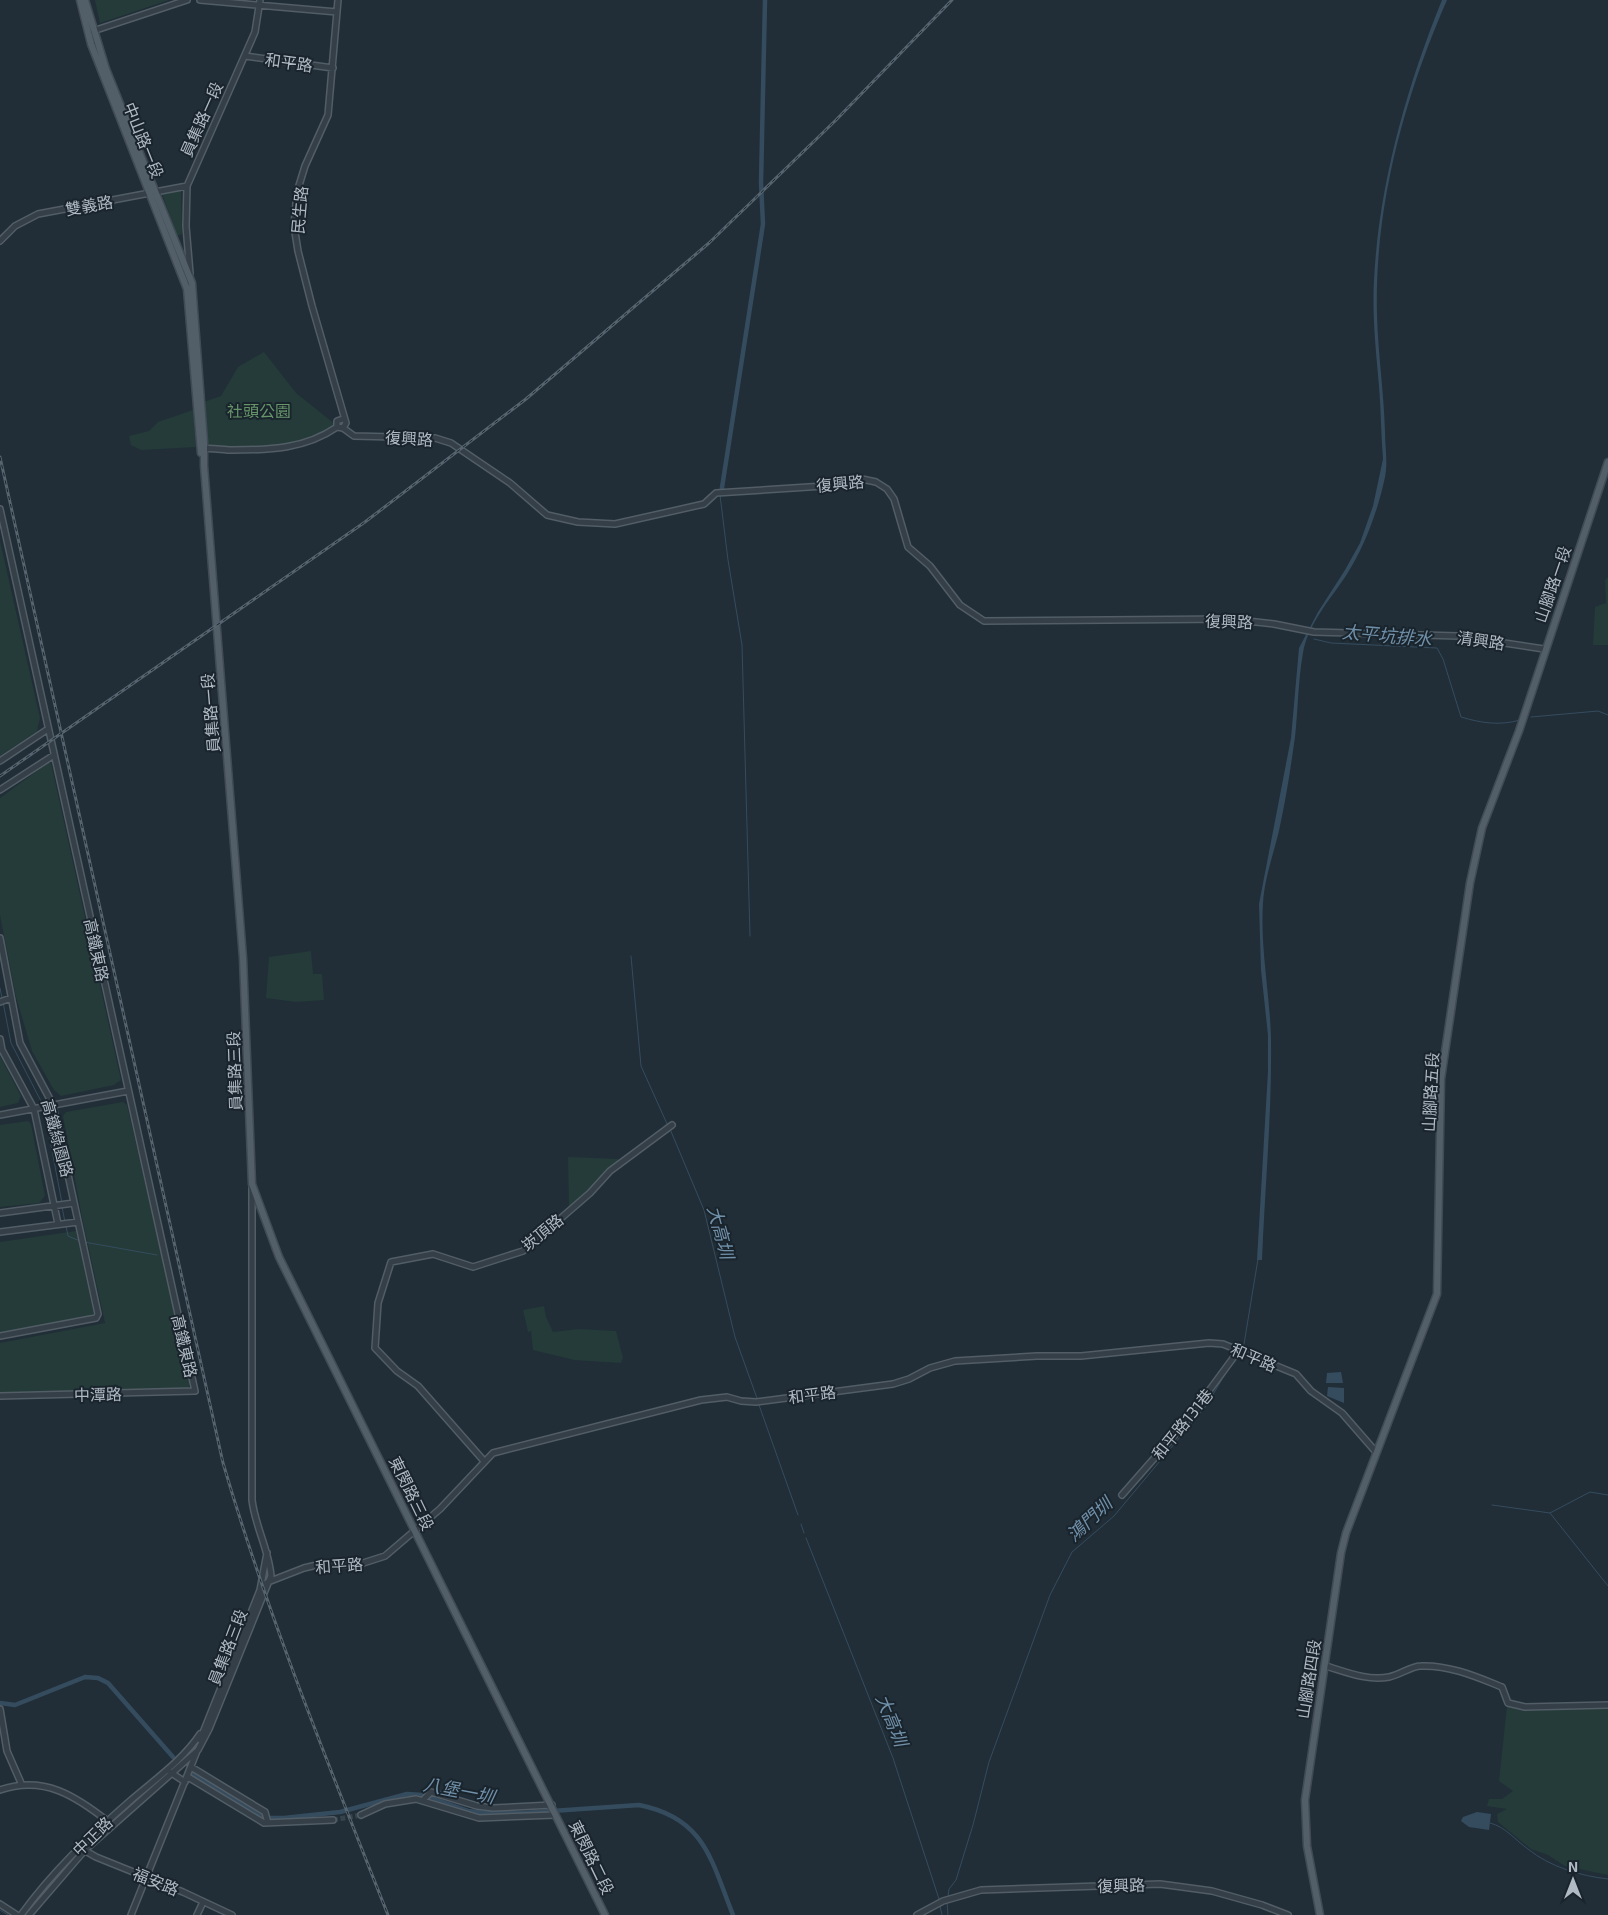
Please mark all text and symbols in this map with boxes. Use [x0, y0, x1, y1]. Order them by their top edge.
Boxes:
street label: 和平路 [264, 49, 314, 75]
street label: 員集路一段 [176, 79, 226, 159]
street label: 中山路一段 [120, 99, 168, 181]
street label: 民生路 [287, 185, 311, 235]
street label: 雙義路 [64, 191, 114, 219]
park label: 社頭公園 [227, 401, 291, 420]
street label: 復興路 [385, 427, 433, 449]
street label: 復興路 [815, 471, 865, 495]
street label: 山腳路一段 [1530, 543, 1574, 625]
street label: 復興路 [1205, 611, 1253, 631]
water label: 太平坑排水 [1341, 620, 1434, 650]
street label: 清興路 [1456, 627, 1506, 653]
street label: 員集路一段 [197, 672, 223, 754]
street label: 高鐵東路 [81, 917, 113, 983]
street label: 員集路三段 [223, 1031, 245, 1111]
street label: 山腳路五段 [1418, 1052, 1442, 1132]
street label: 高鐵綠園路 [38, 1097, 78, 1179]
water label: 大高圳 [703, 1203, 739, 1264]
street label: 崁頂路 [517, 1210, 567, 1254]
street label: 高鐵東路 [169, 1313, 201, 1379]
street label: 和平路 [1228, 1339, 1280, 1375]
street label: 和平路 [787, 1382, 837, 1406]
street label: 中潭路 [74, 1384, 122, 1404]
street label: 和平路131巷 [1148, 1385, 1216, 1463]
street label: 東閔路三段 [386, 1453, 438, 1533]
water label: 鴻門圳 [1062, 1490, 1118, 1545]
street label: 和平路 [314, 1554, 364, 1576]
street label: 員集路三段 [204, 1606, 250, 1688]
street label: 山腳路四段 [1292, 1638, 1324, 1720]
water label: 大高圳 [872, 1691, 913, 1752]
water label: 八堡一圳 [422, 1772, 499, 1808]
street label: 中正路 [68, 1812, 116, 1860]
street label: 東閔路二段 [566, 1817, 618, 1897]
north arrow [1548, 1855, 1598, 1905]
text: N [1568, 1858, 1578, 1875]
street label: 福安路 [130, 1863, 182, 1899]
street label: 復興路 [1097, 1875, 1145, 1895]

